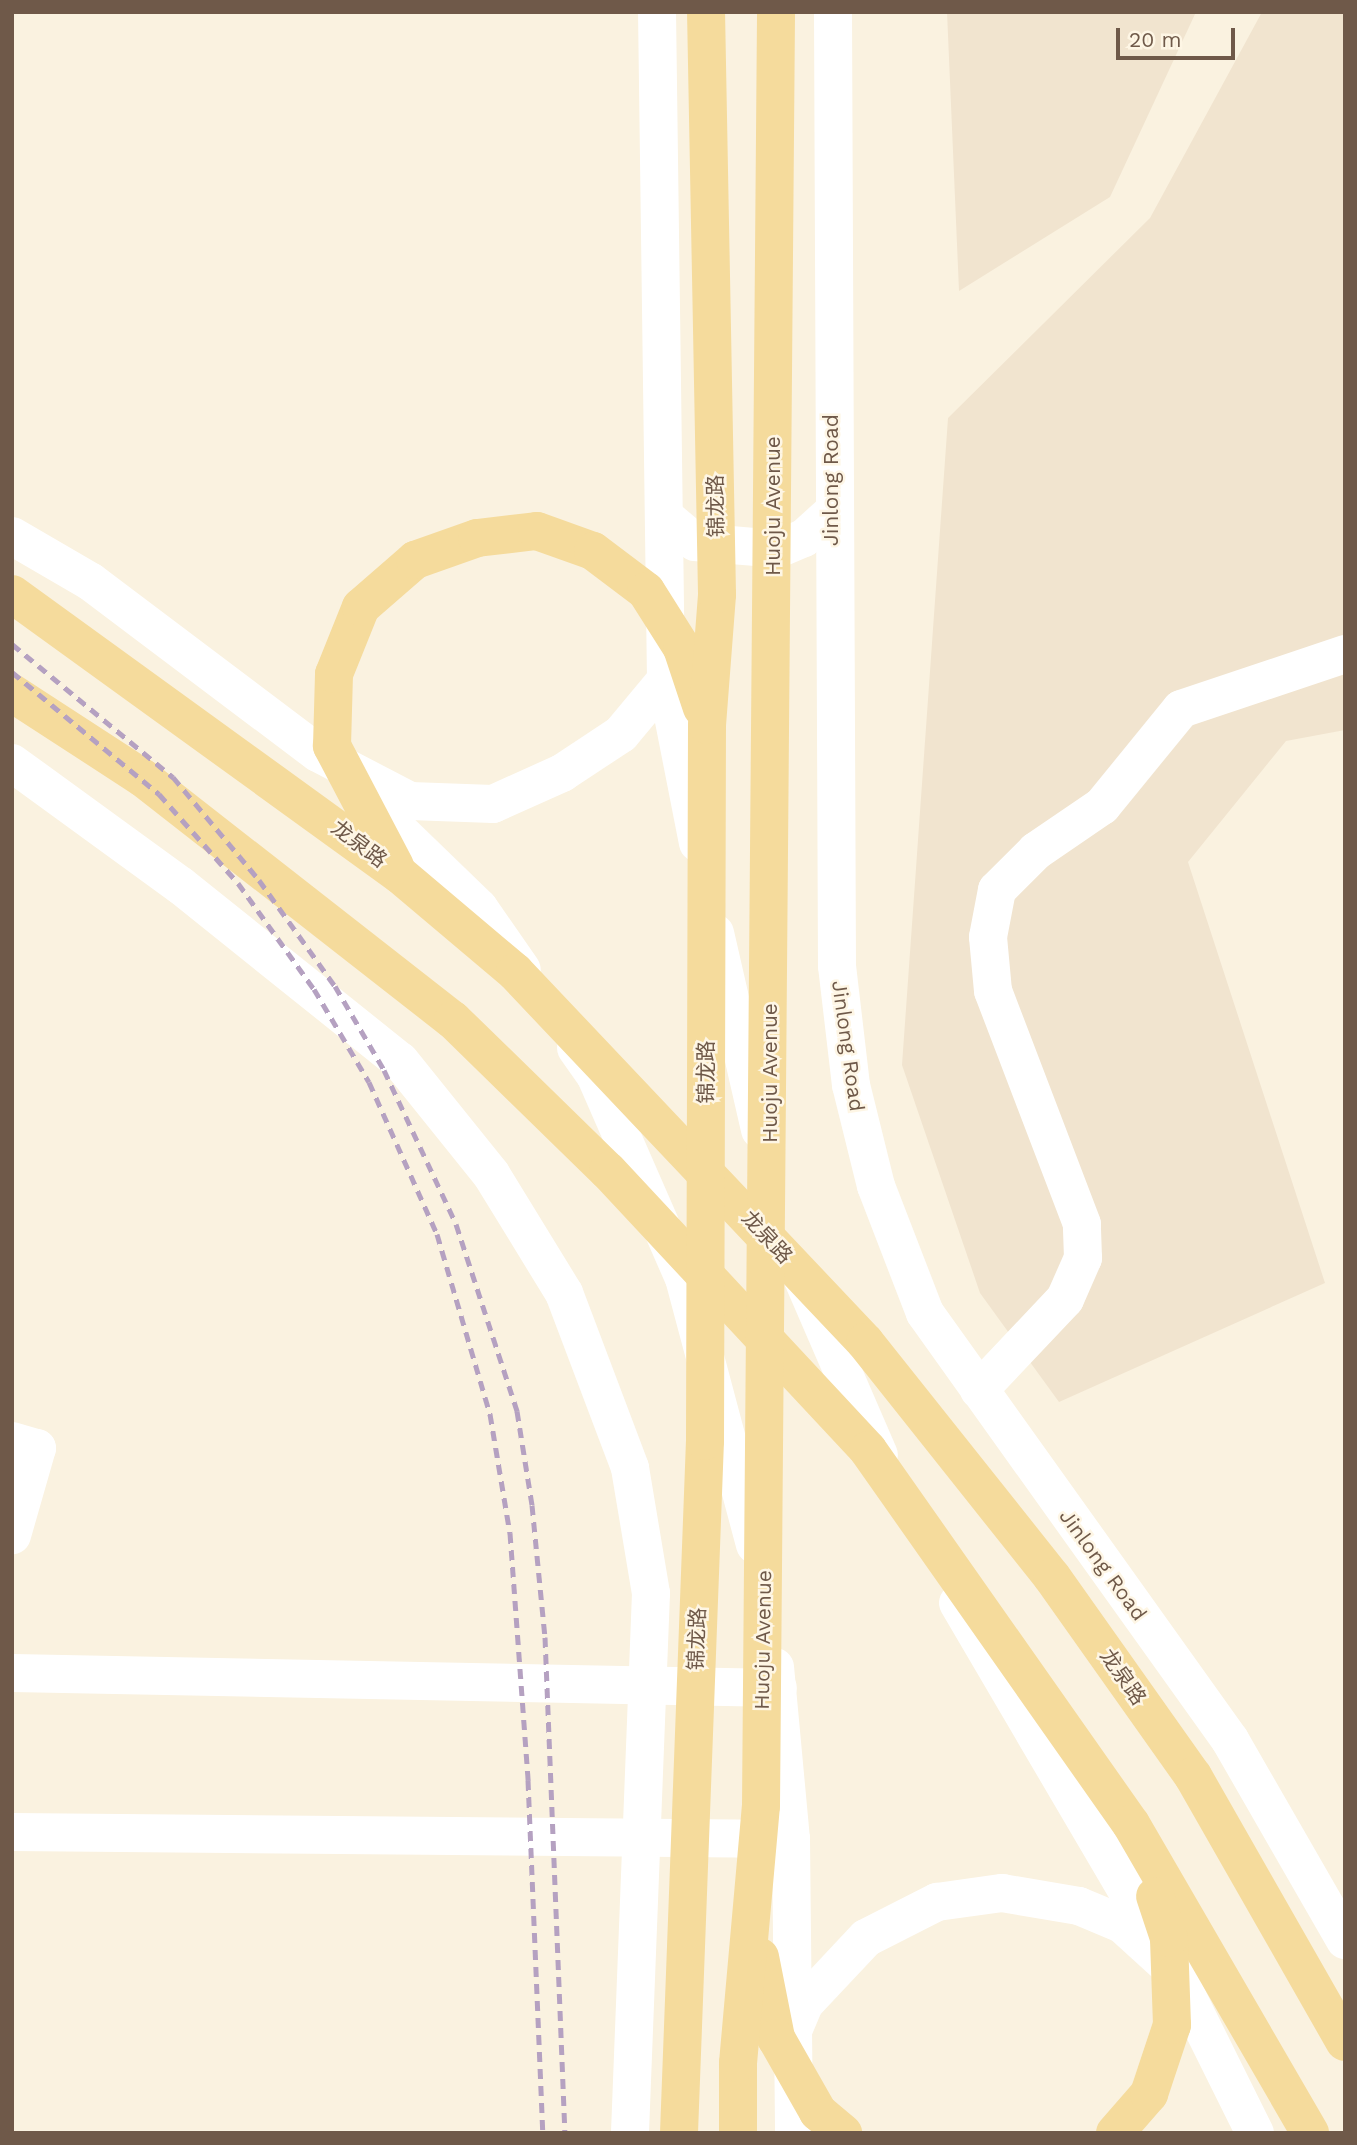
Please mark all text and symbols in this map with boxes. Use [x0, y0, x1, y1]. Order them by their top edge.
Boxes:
scale bar [1119, 14, 1238, 58]
text: 20 m [1129, 27, 1181, 52]
street label: Jinlong Road [818, 414, 844, 546]
street label: Huoju Avenue [760, 436, 786, 576]
street label: 锦龙路 [703, 474, 729, 538]
street label: 龙泉路 [326, 815, 392, 873]
street label: Jinlong Road [826, 979, 870, 1113]
street label: Huoju Avenue [757, 1003, 783, 1143]
street label: 锦龙路 [693, 1041, 719, 1103]
street label: 龙泉路 [736, 1205, 798, 1269]
street label: Jinlong Road [1054, 1504, 1152, 1626]
street label: Huoju Avenue [749, 1569, 777, 1711]
street label: 锦龙路 [683, 1607, 711, 1671]
street label: 龙泉路 [1095, 1644, 1151, 1710]

